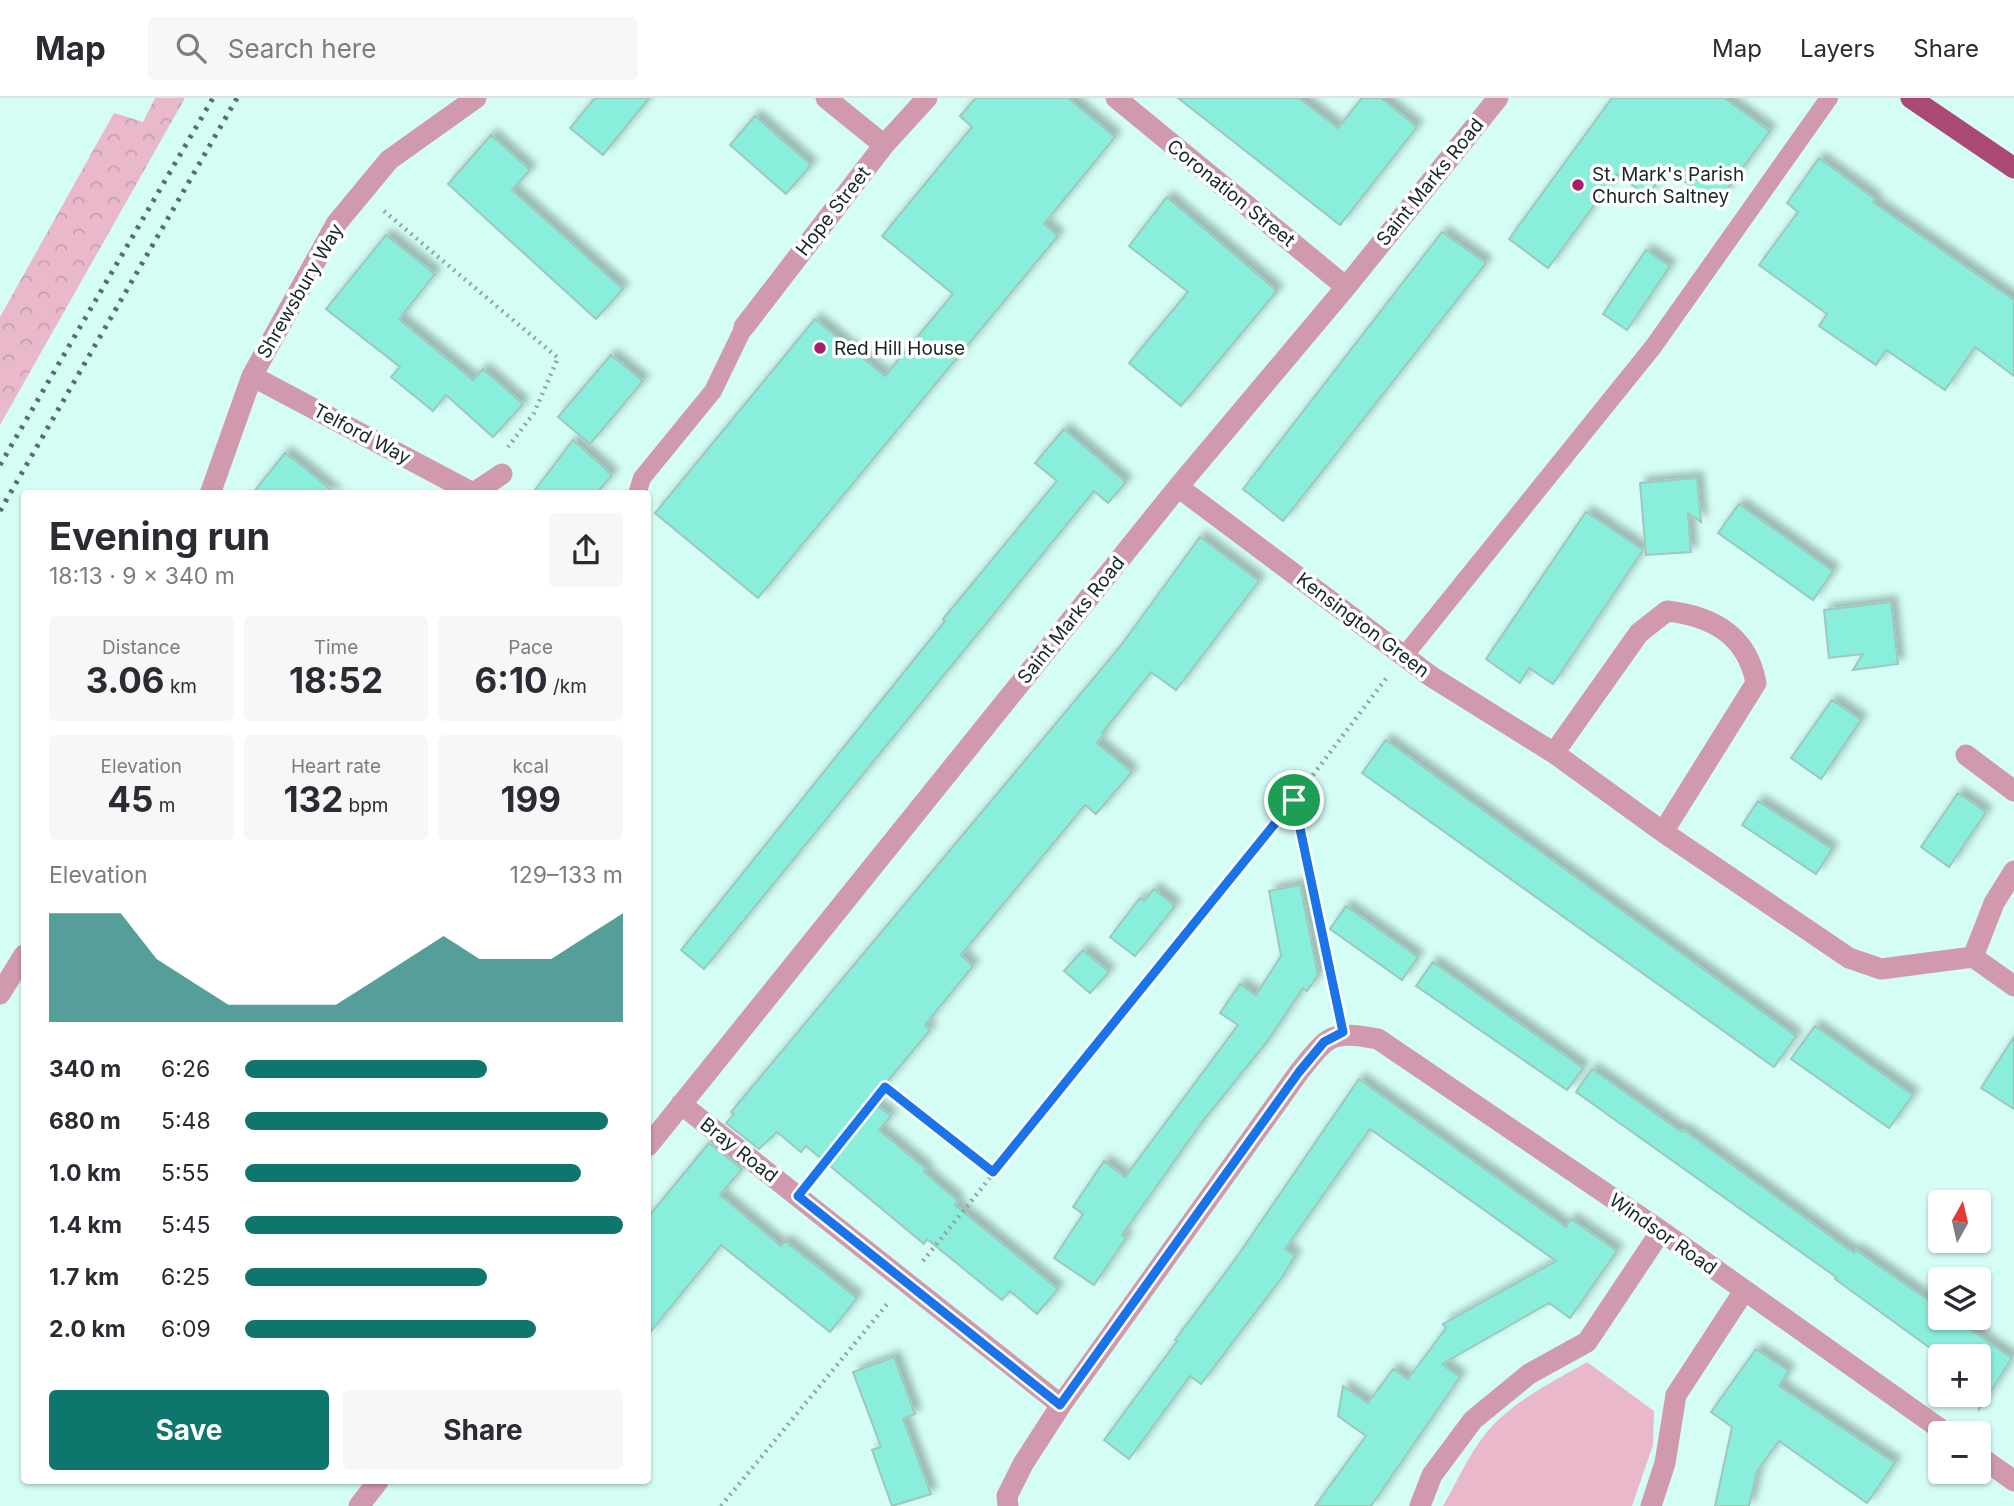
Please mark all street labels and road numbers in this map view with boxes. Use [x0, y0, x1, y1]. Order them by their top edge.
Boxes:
street label: Saint Marks Road [1372, 114, 1488, 250]
street label: Coronation Street [1162, 134, 1300, 252]
street label: Hope Street [791, 162, 875, 260]
street label: Shrewsbury Way [252, 219, 348, 362]
street label: Telford Way [309, 399, 415, 469]
street label: Saint Marks Road [1013, 552, 1129, 688]
street label: Kensington Green [1292, 568, 1434, 682]
street label: Bray Road [696, 1113, 782, 1187]
street label: Windsor Road [1605, 1188, 1721, 1280]

